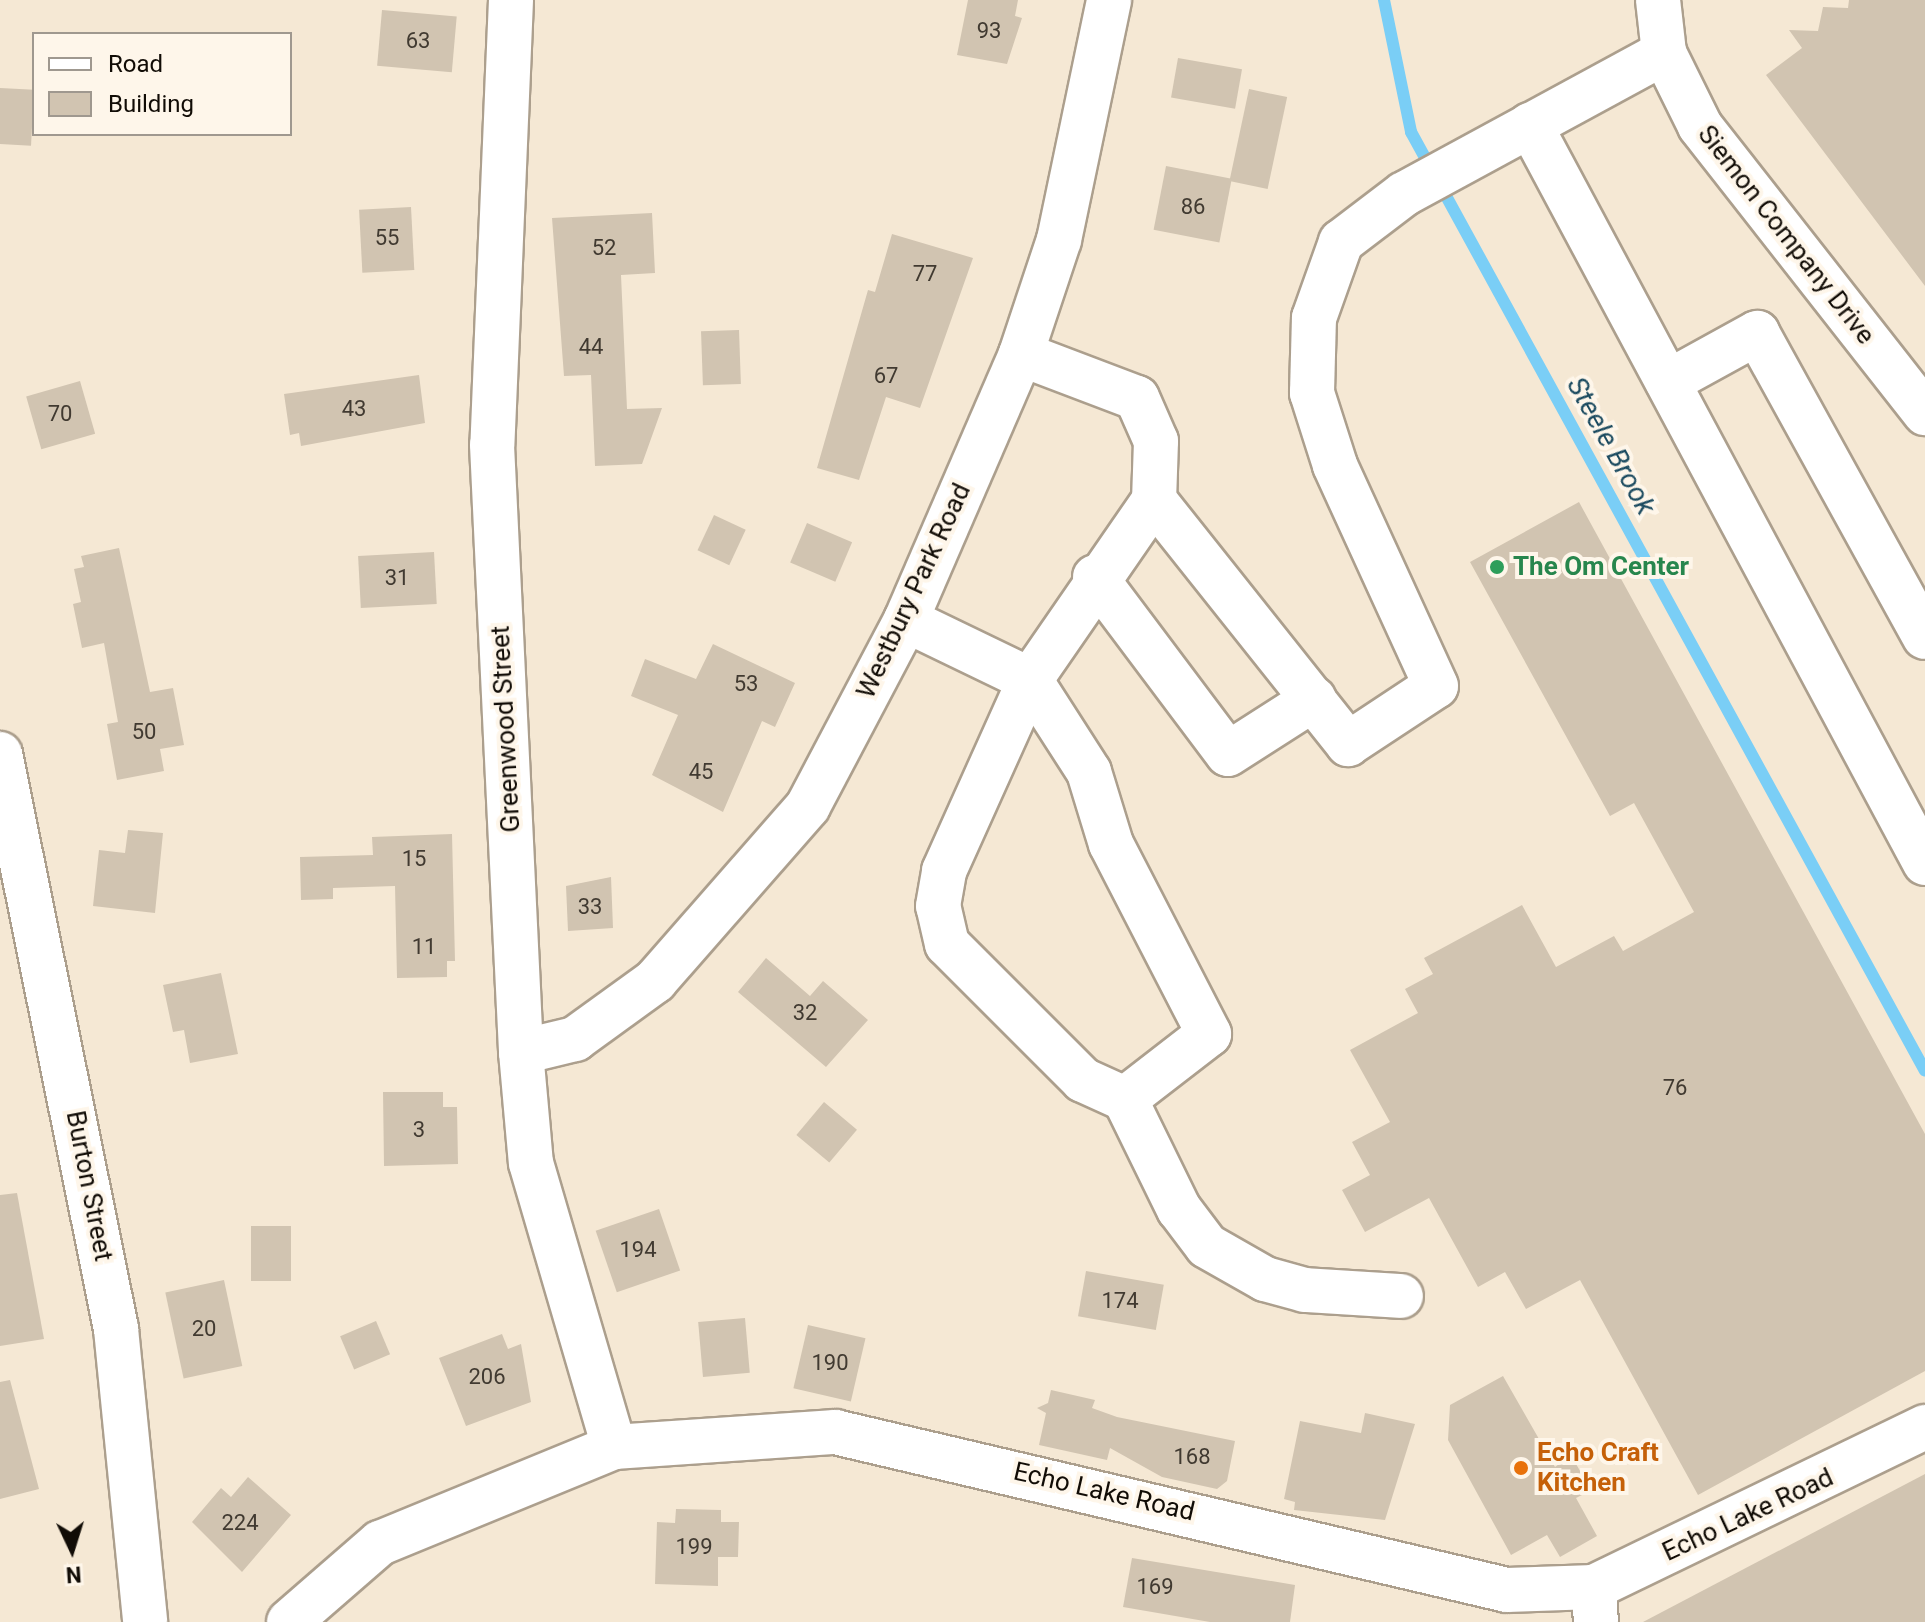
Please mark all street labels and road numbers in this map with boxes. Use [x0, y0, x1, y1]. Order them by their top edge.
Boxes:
street label: Siemon Company Drive [1691, 119, 1881, 351]
street label: Westbury Park Road [850, 479, 978, 703]
street label: Greenwood Street [485, 625, 527, 833]
street label: Burton Street [59, 1108, 119, 1264]
street label: Echo Lake Road [1011, 1456, 1197, 1528]
street label: Echo Lake Road [1658, 1462, 1838, 1568]

